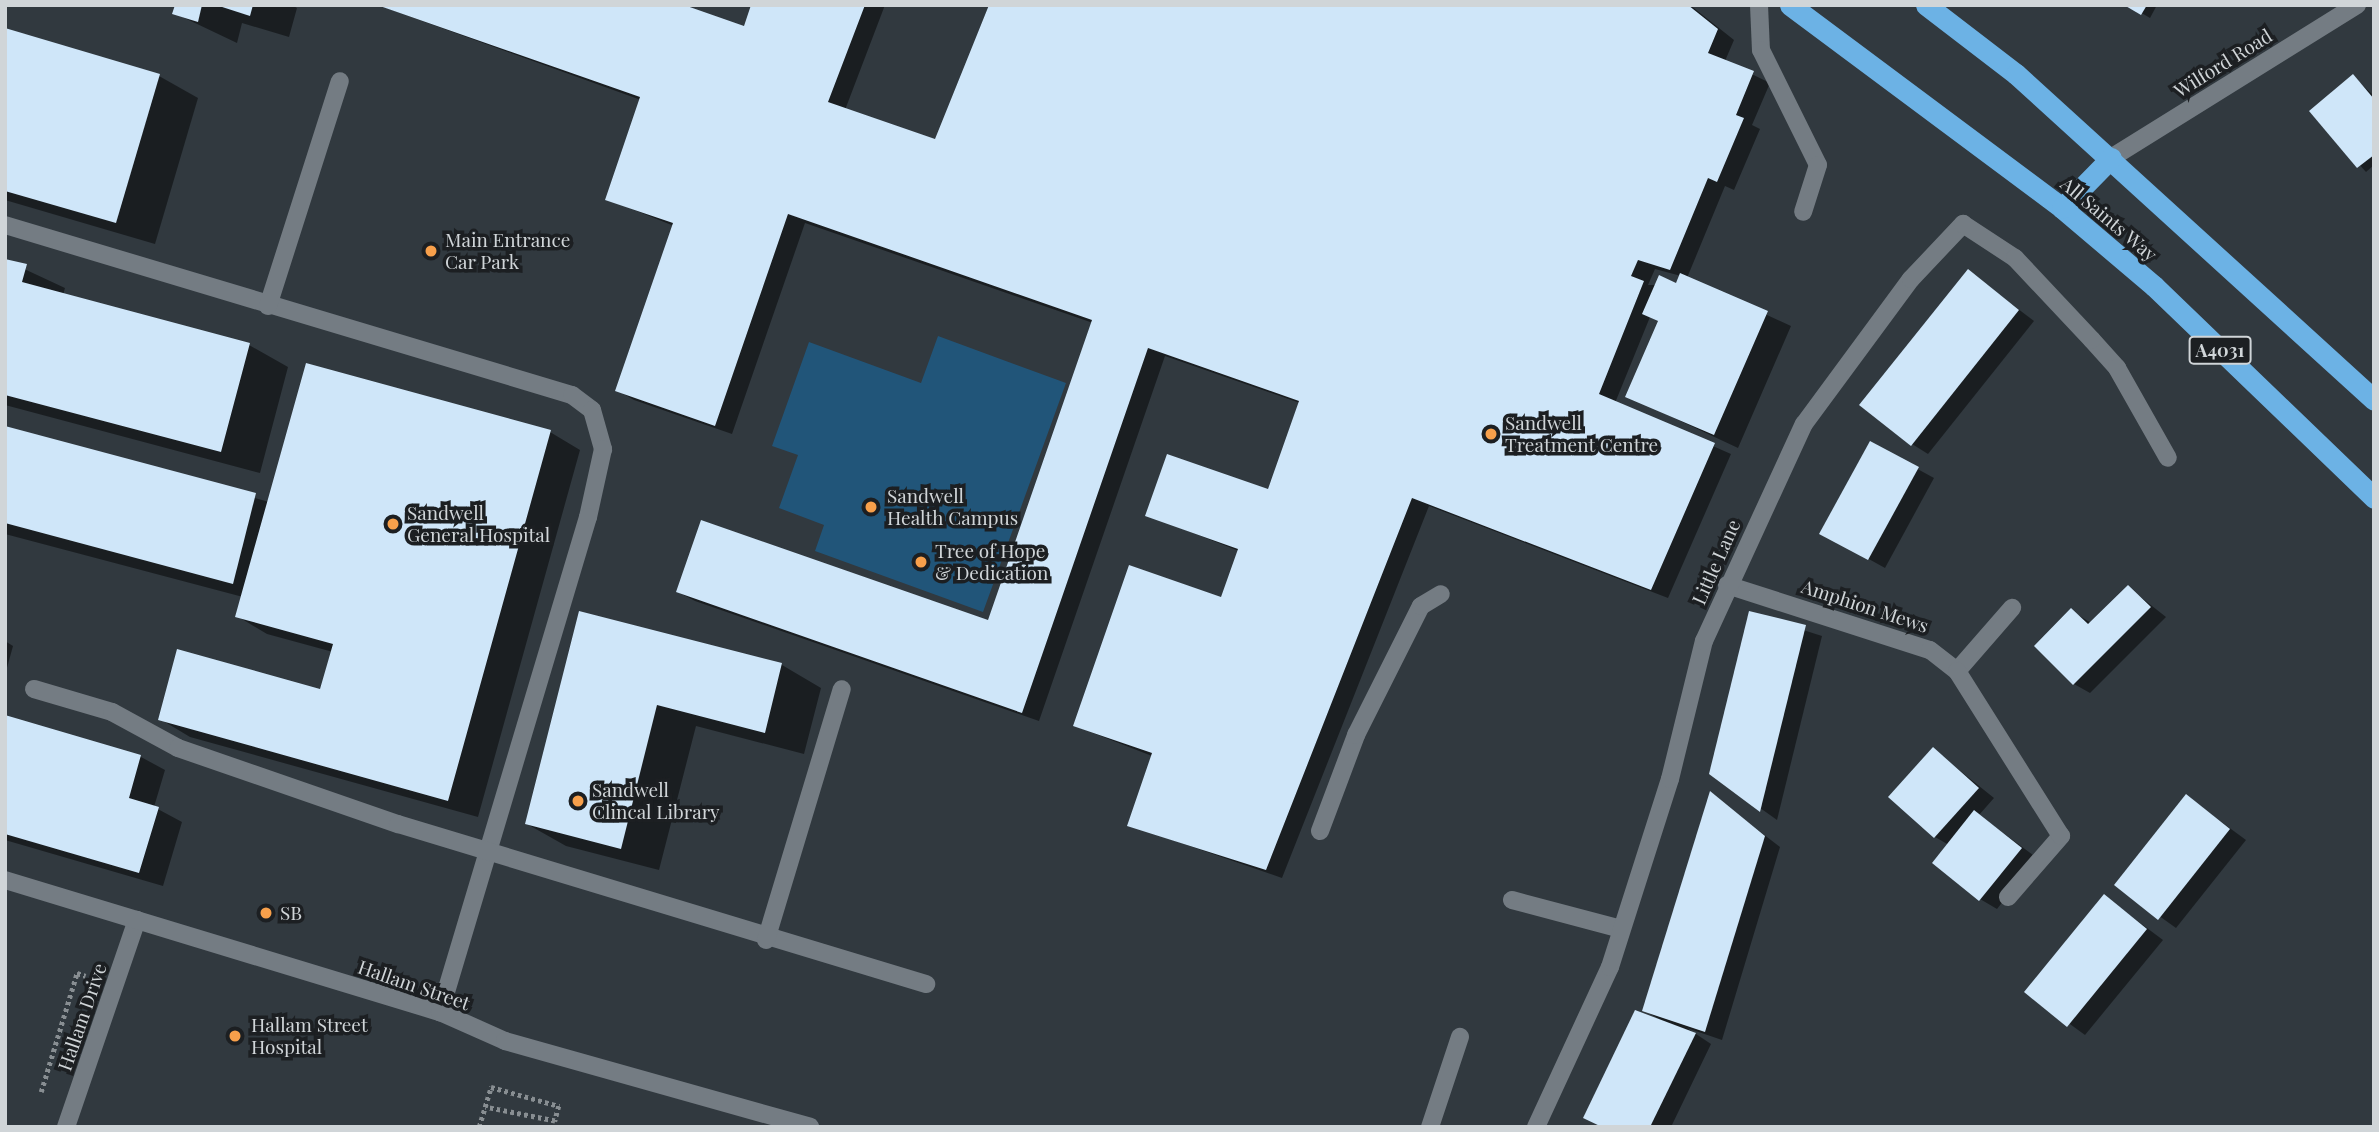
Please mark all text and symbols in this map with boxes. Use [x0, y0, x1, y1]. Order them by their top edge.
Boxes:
street label: Wilford Road [2170, 24, 2276, 102]
street label: All Saints Way [2056, 172, 2162, 266]
place label: Main Entrance Car Park [445, 229, 570, 273]
marker: Main Entrance Car Park [423, 243, 439, 259]
road number: A4031 [2188, 336, 2252, 364]
place label: Sandwell Treatment Centre [1505, 412, 1658, 456]
marker: Sandwell Treatment Centre [1483, 426, 1499, 442]
place label: Sandwell Health Campus [887, 485, 1018, 529]
marker: Sandwell Health Campus [861, 497, 881, 517]
place label: Sandwell General Hospital [407, 502, 550, 546]
marker: Sandwell General Hospital [385, 516, 401, 532]
street label: Little Lane [1687, 516, 1745, 608]
place label: Tree of Hope & Dedication [935, 540, 1048, 584]
marker: Tree of Hope & Dedication [913, 554, 929, 570]
street label: Amphion Mews [1799, 575, 1931, 637]
place label: Sandwell Clincal Library [592, 779, 720, 823]
marker: Sandwell Clincal Library [570, 793, 586, 809]
place label: SB [280, 902, 302, 924]
marker: SB [258, 905, 274, 921]
street label: Hallam Street [355, 955, 473, 1015]
street label: Hallam Drive [53, 960, 111, 1074]
place label: Hallam Street Hospital [251, 1014, 368, 1058]
marker: Hallam Street Hospital [225, 1026, 245, 1046]

